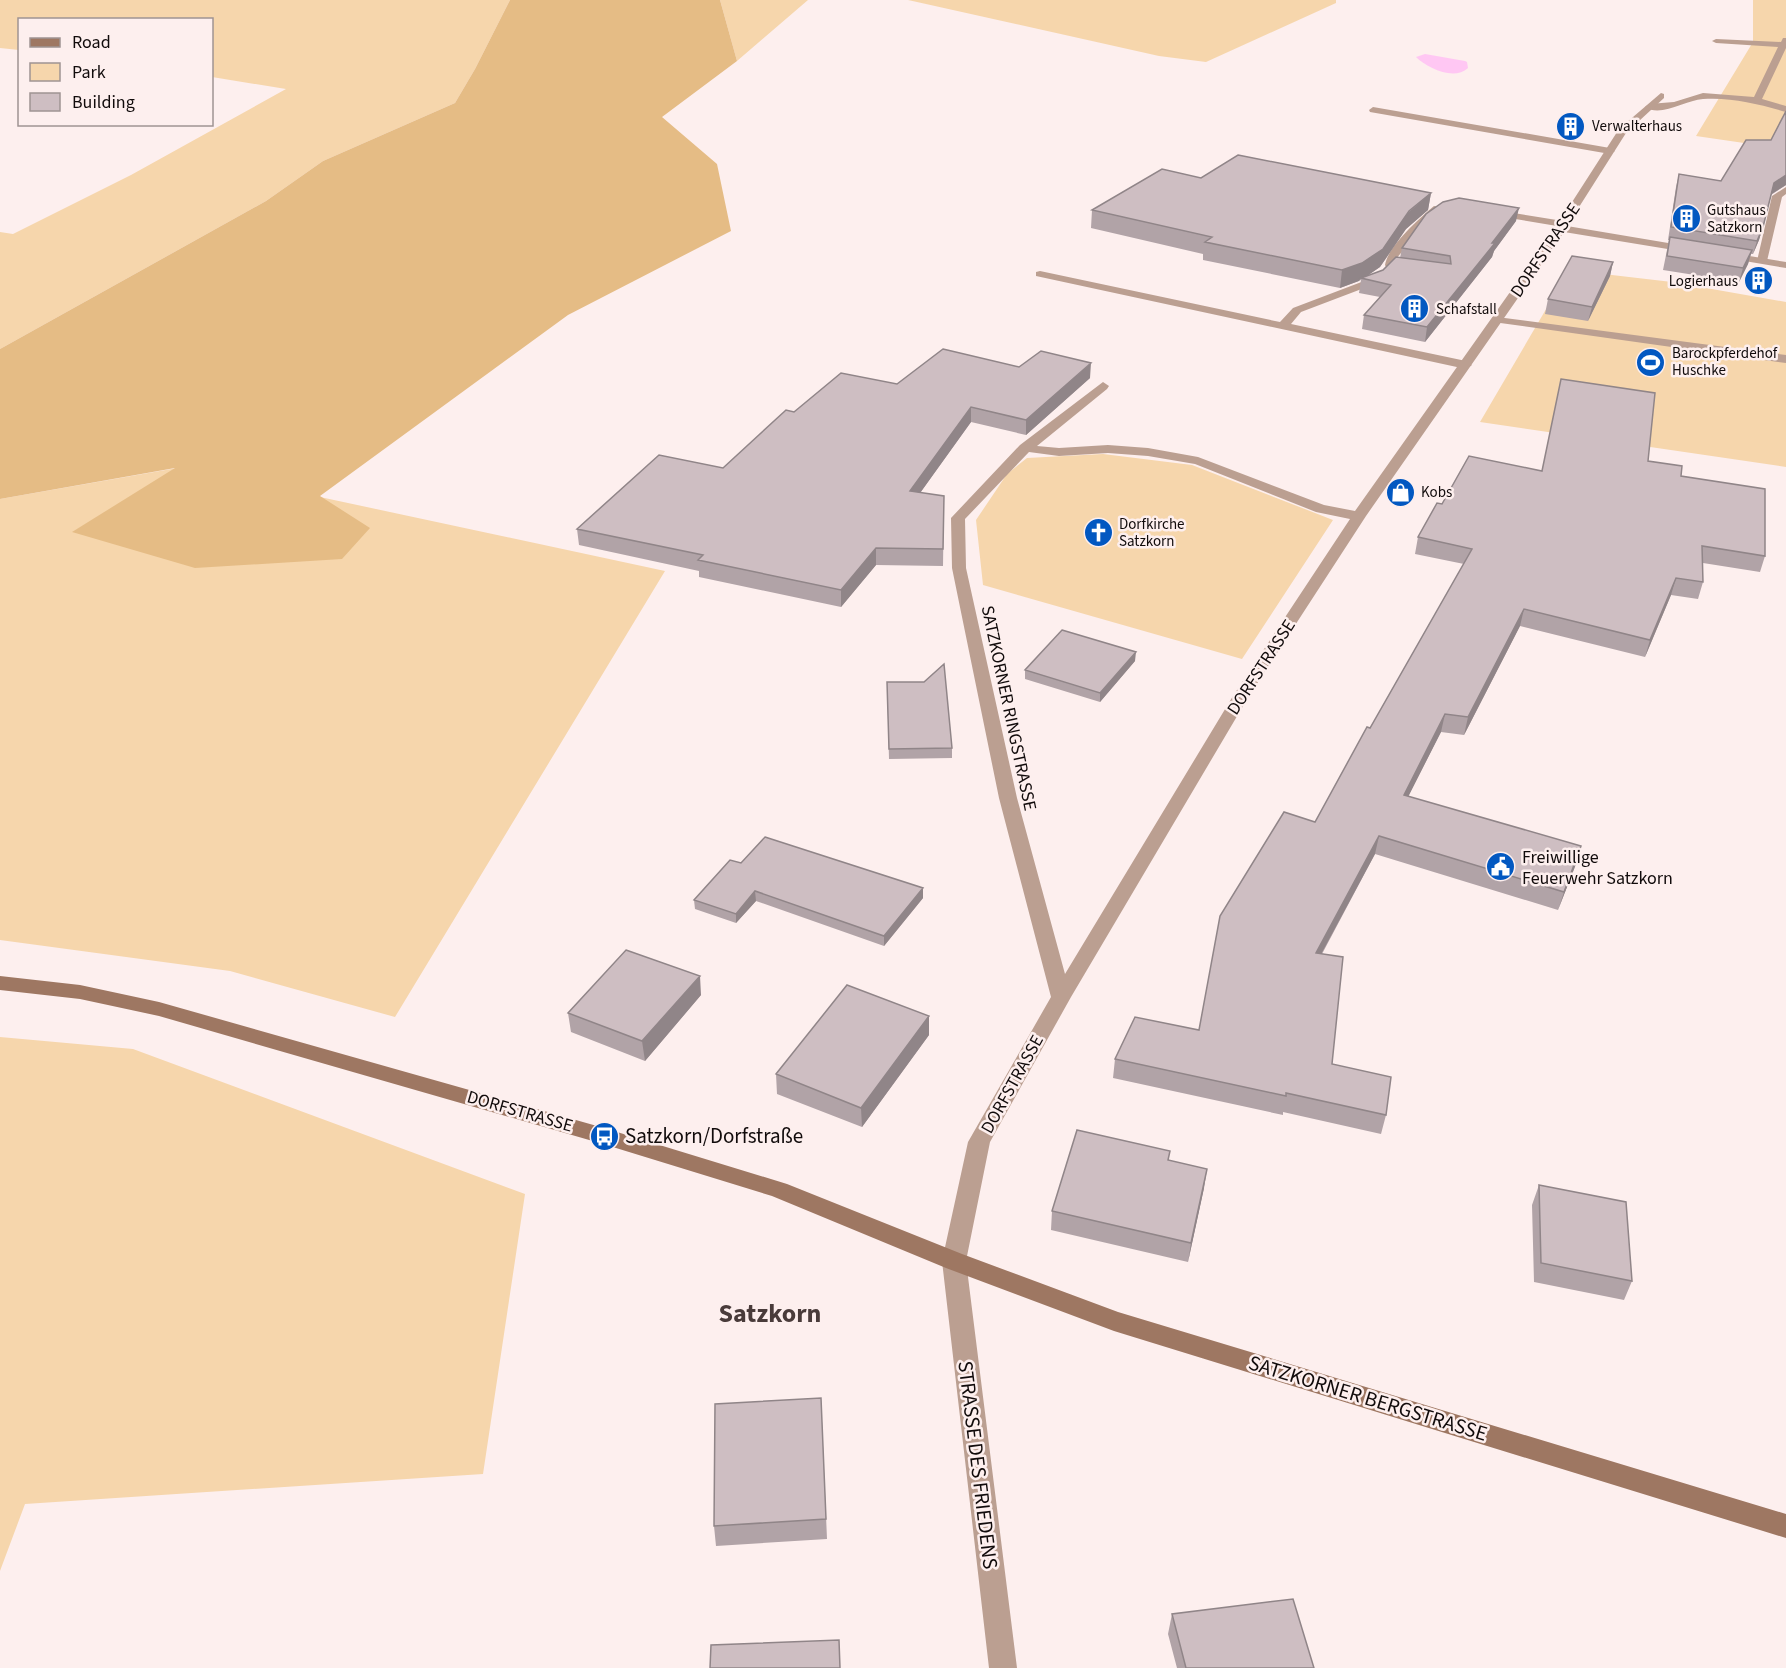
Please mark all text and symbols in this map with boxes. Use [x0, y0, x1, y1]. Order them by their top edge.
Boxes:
legend [18, 18, 213, 126]
text: Road [72, 30, 111, 55]
text: Park [72, 60, 106, 85]
text: Building [72, 90, 135, 115]
building icon: Verwalterhaus [1555, 110, 1587, 142]
place label: Verwalterhaus [1592, 116, 1682, 137]
street label: DORFSTRASSE [1505, 198, 1586, 303]
place label: Gutshaus Satzkorn [1707, 200, 1766, 238]
building icon: Gutshaus Satzkorn [1670, 203, 1702, 235]
building icon: Logierhaus [1743, 265, 1775, 297]
place label: Logierhaus [1669, 271, 1738, 292]
building icon: Schafstall [1399, 293, 1431, 325]
place label: Schafstall [1436, 299, 1497, 320]
place label: Barockpferdehof Huschke [1672, 343, 1778, 381]
sports icon: Barockpferdehof Huschke [1635, 346, 1667, 378]
shop icon: Kobs [1384, 476, 1416, 508]
place label: Kobs [1421, 482, 1452, 503]
place label: Dorfkirche Satzkorn [1119, 514, 1185, 552]
church icon: Dorfkirche Satzkorn [1082, 517, 1114, 549]
street label: SATZKORNER RINGSTRASSE [975, 603, 1042, 813]
street label: DORFSTRASSE [1221, 615, 1302, 720]
place label: Freiwillige Feuerwehr Satzkorn [1522, 845, 1673, 891]
public building icon: Freiwillige Feuerwehr Satzkorn [1485, 851, 1517, 883]
street label: DORFSTRASSE [975, 1030, 1050, 1138]
street label: DORFSTRASSE [464, 1084, 576, 1139]
bus stop icon: Satzkorn/Dorfstraße [588, 1120, 620, 1152]
place label: Satzkorn/Dorfstraße [625, 1121, 803, 1151]
district label: Satzkorn [719, 1295, 821, 1332]
street label: SATZKORNER BERGSTRASSE [1245, 1347, 1491, 1449]
street label: STRASSE DES FRIEDENS [950, 1359, 1006, 1571]

